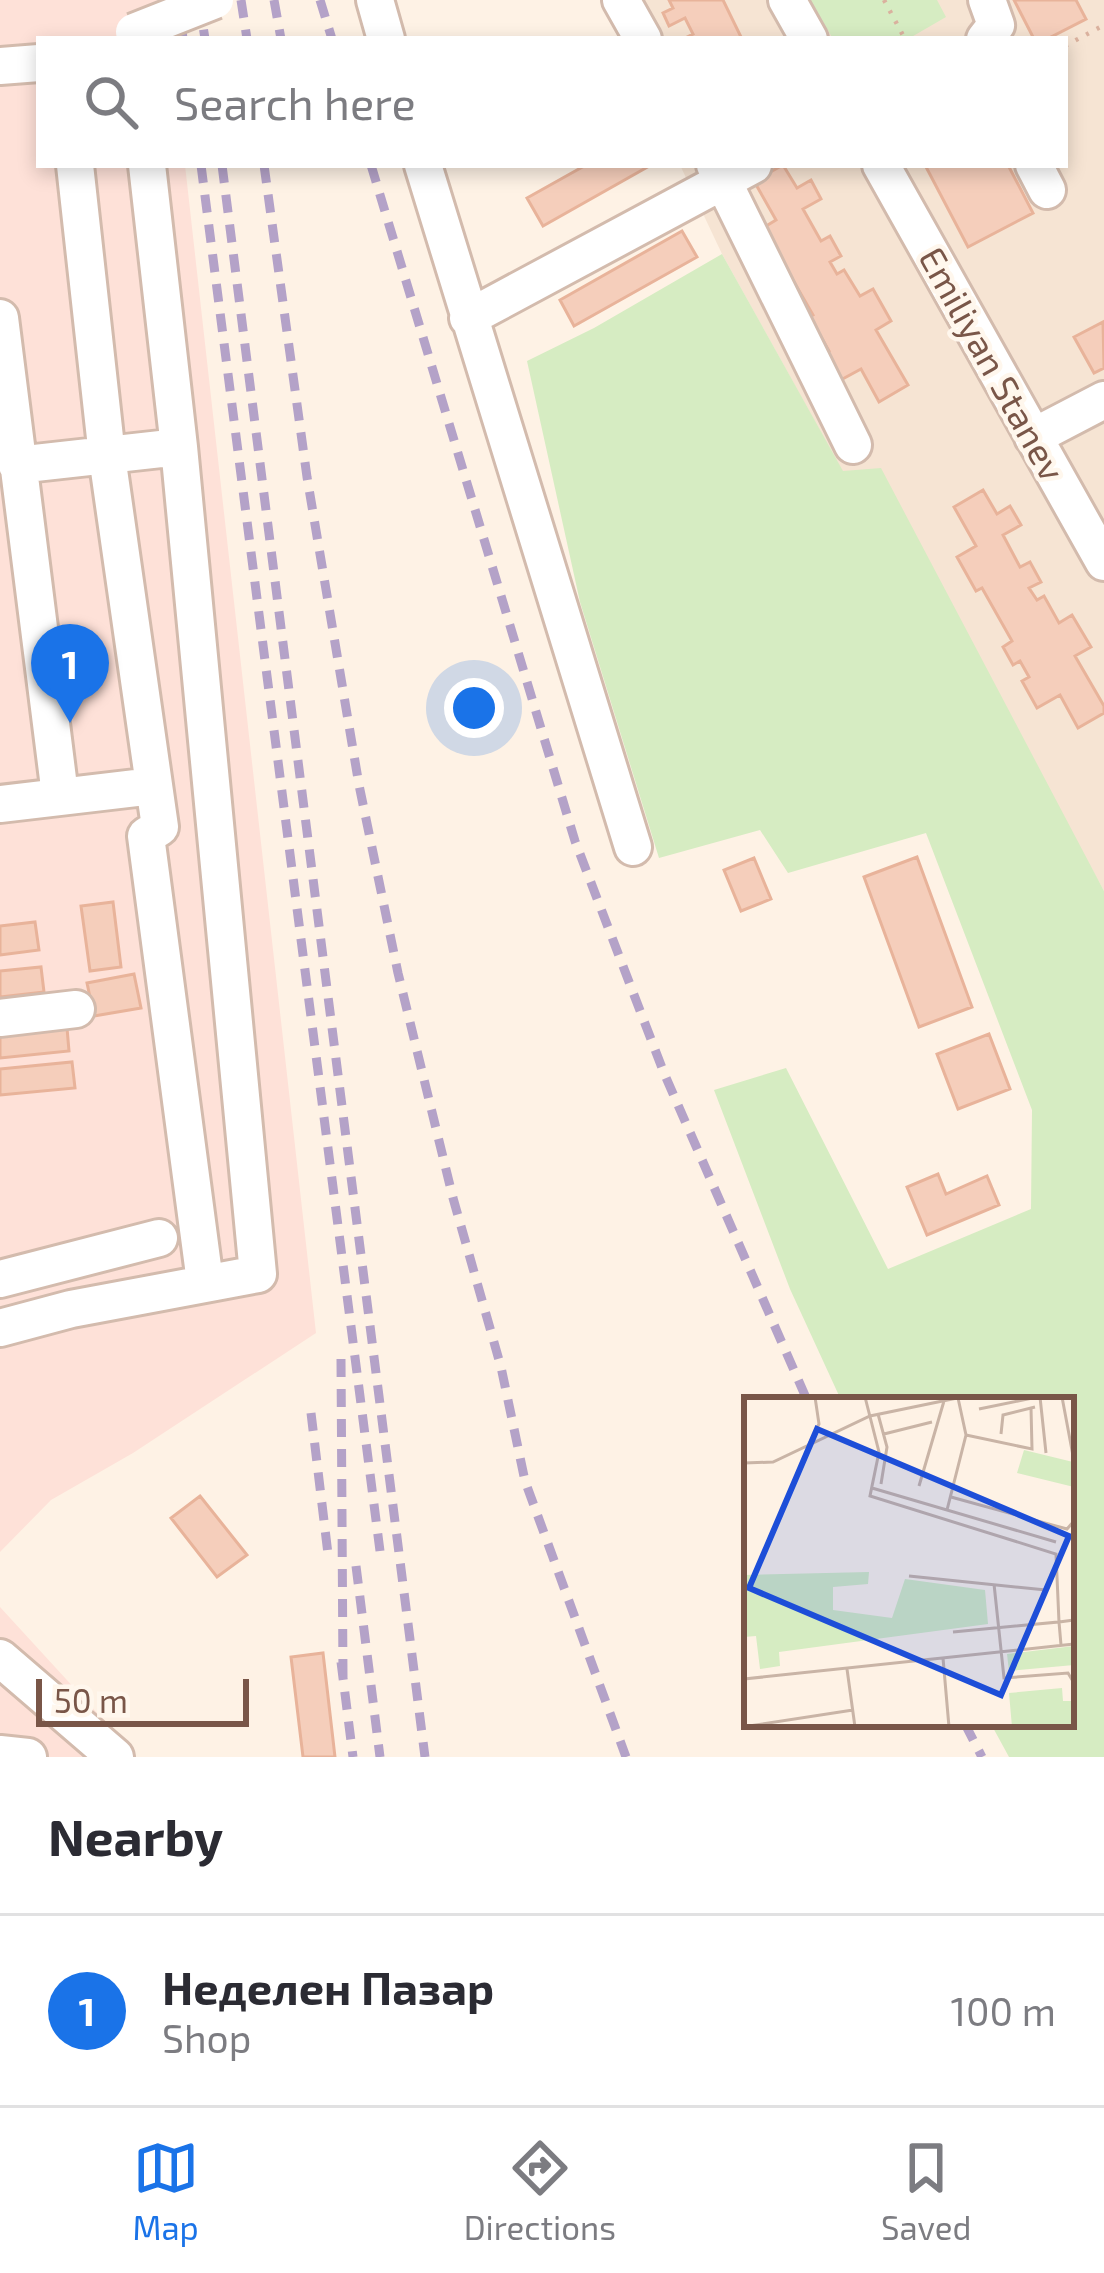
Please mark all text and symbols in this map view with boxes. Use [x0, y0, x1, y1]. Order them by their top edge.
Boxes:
search box [36, 36, 1068, 168]
icon: search [78, 69, 144, 135]
text: Search here [174, 75, 416, 129]
street label: Emiliyan Stanev [911, 239, 1075, 488]
pin: 1 [31, 624, 109, 723]
your location [444, 678, 504, 738]
inset map [744, 1397, 1074, 1727]
scale bar [36, 1673, 249, 1726]
text: 50 m [54, 1680, 128, 1720]
text: Nearby [48, 1805, 223, 1866]
text: Неделен Пазар [162, 1960, 494, 2014]
text: 1 [79, 1987, 95, 2034]
text: 100 m [951, 1987, 1056, 2034]
text: Shop [162, 2014, 251, 2061]
tab: Map [133, 2135, 199, 2247]
tab: Directions [464, 2135, 616, 2247]
tab: Saved [881, 2135, 971, 2247]

